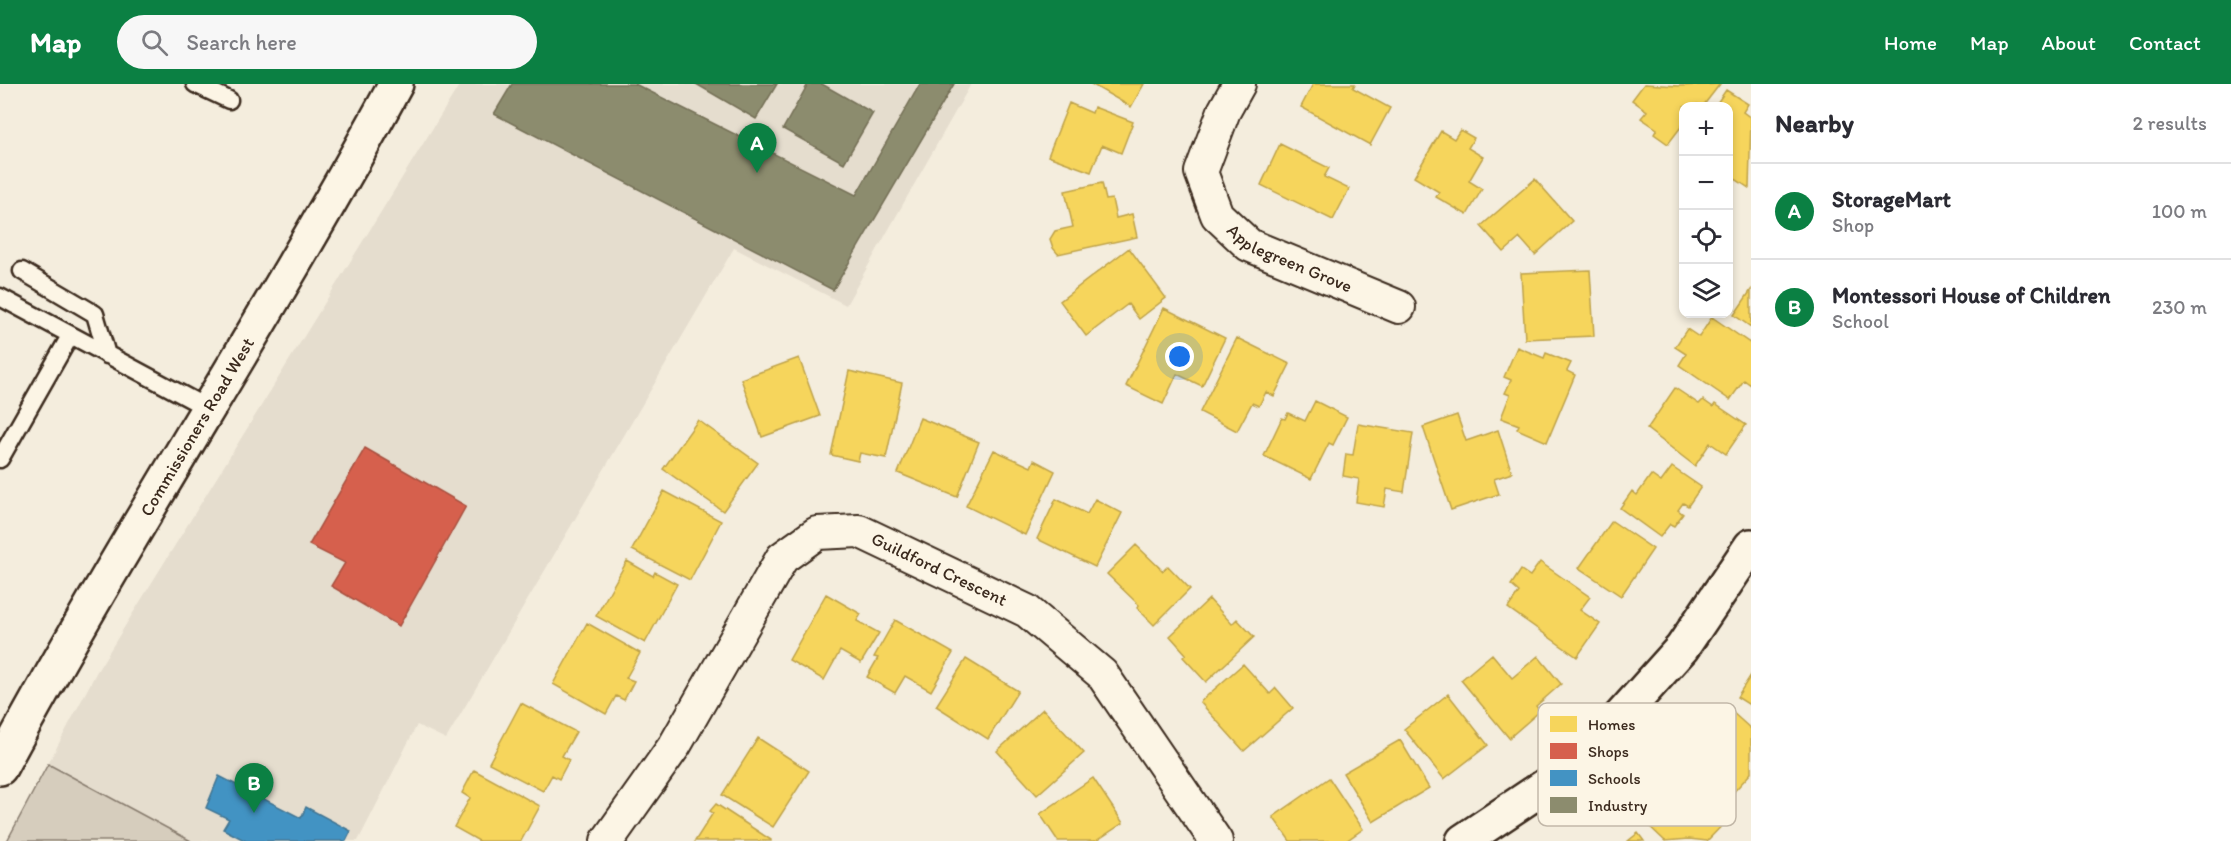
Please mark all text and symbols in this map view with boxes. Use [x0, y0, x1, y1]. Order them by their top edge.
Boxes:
search box [117, 15, 537, 69]
text: Map [30, 25, 81, 59]
icon: search [138, 26, 171, 59]
text: Search here [186, 29, 297, 56]
text: Home [1884, 30, 1937, 55]
text: Map [1970, 30, 2009, 55]
text: About [2042, 30, 2096, 55]
text: Contact [2129, 30, 2201, 55]
map controls [1679, 102, 1733, 318]
button: + [1679, 102, 1733, 156]
text: Nearby [1775, 107, 1854, 139]
text: 2 results [2133, 111, 2207, 135]
pin: A [738, 124, 777, 173]
button: − [1679, 156, 1733, 210]
text: StorageMart [1832, 186, 1951, 213]
text: A [1788, 199, 1801, 223]
text: 100 m [2152, 199, 2207, 223]
button: locate [1679, 210, 1733, 264]
text: Shop [1832, 213, 1874, 237]
street label: Applegreen Grove [1222, 219, 1355, 297]
button: layers [1679, 264, 1733, 318]
text: Montessori House of Children [1832, 282, 2110, 309]
text: B [1788, 295, 1801, 319]
text: 230 m [2152, 295, 2207, 319]
text: School [1832, 309, 1889, 333]
street label: Commissioners Road West [135, 333, 259, 520]
your location [1165, 342, 1194, 371]
street label: Guildford Crescent [868, 528, 1011, 611]
legend [1538, 703, 1736, 826]
text: Homes [1588, 715, 1635, 734]
text: Shops [1588, 742, 1629, 761]
pin: B [234, 764, 274, 813]
text: Schools [1588, 769, 1641, 788]
text: Industry [1588, 796, 1648, 815]

